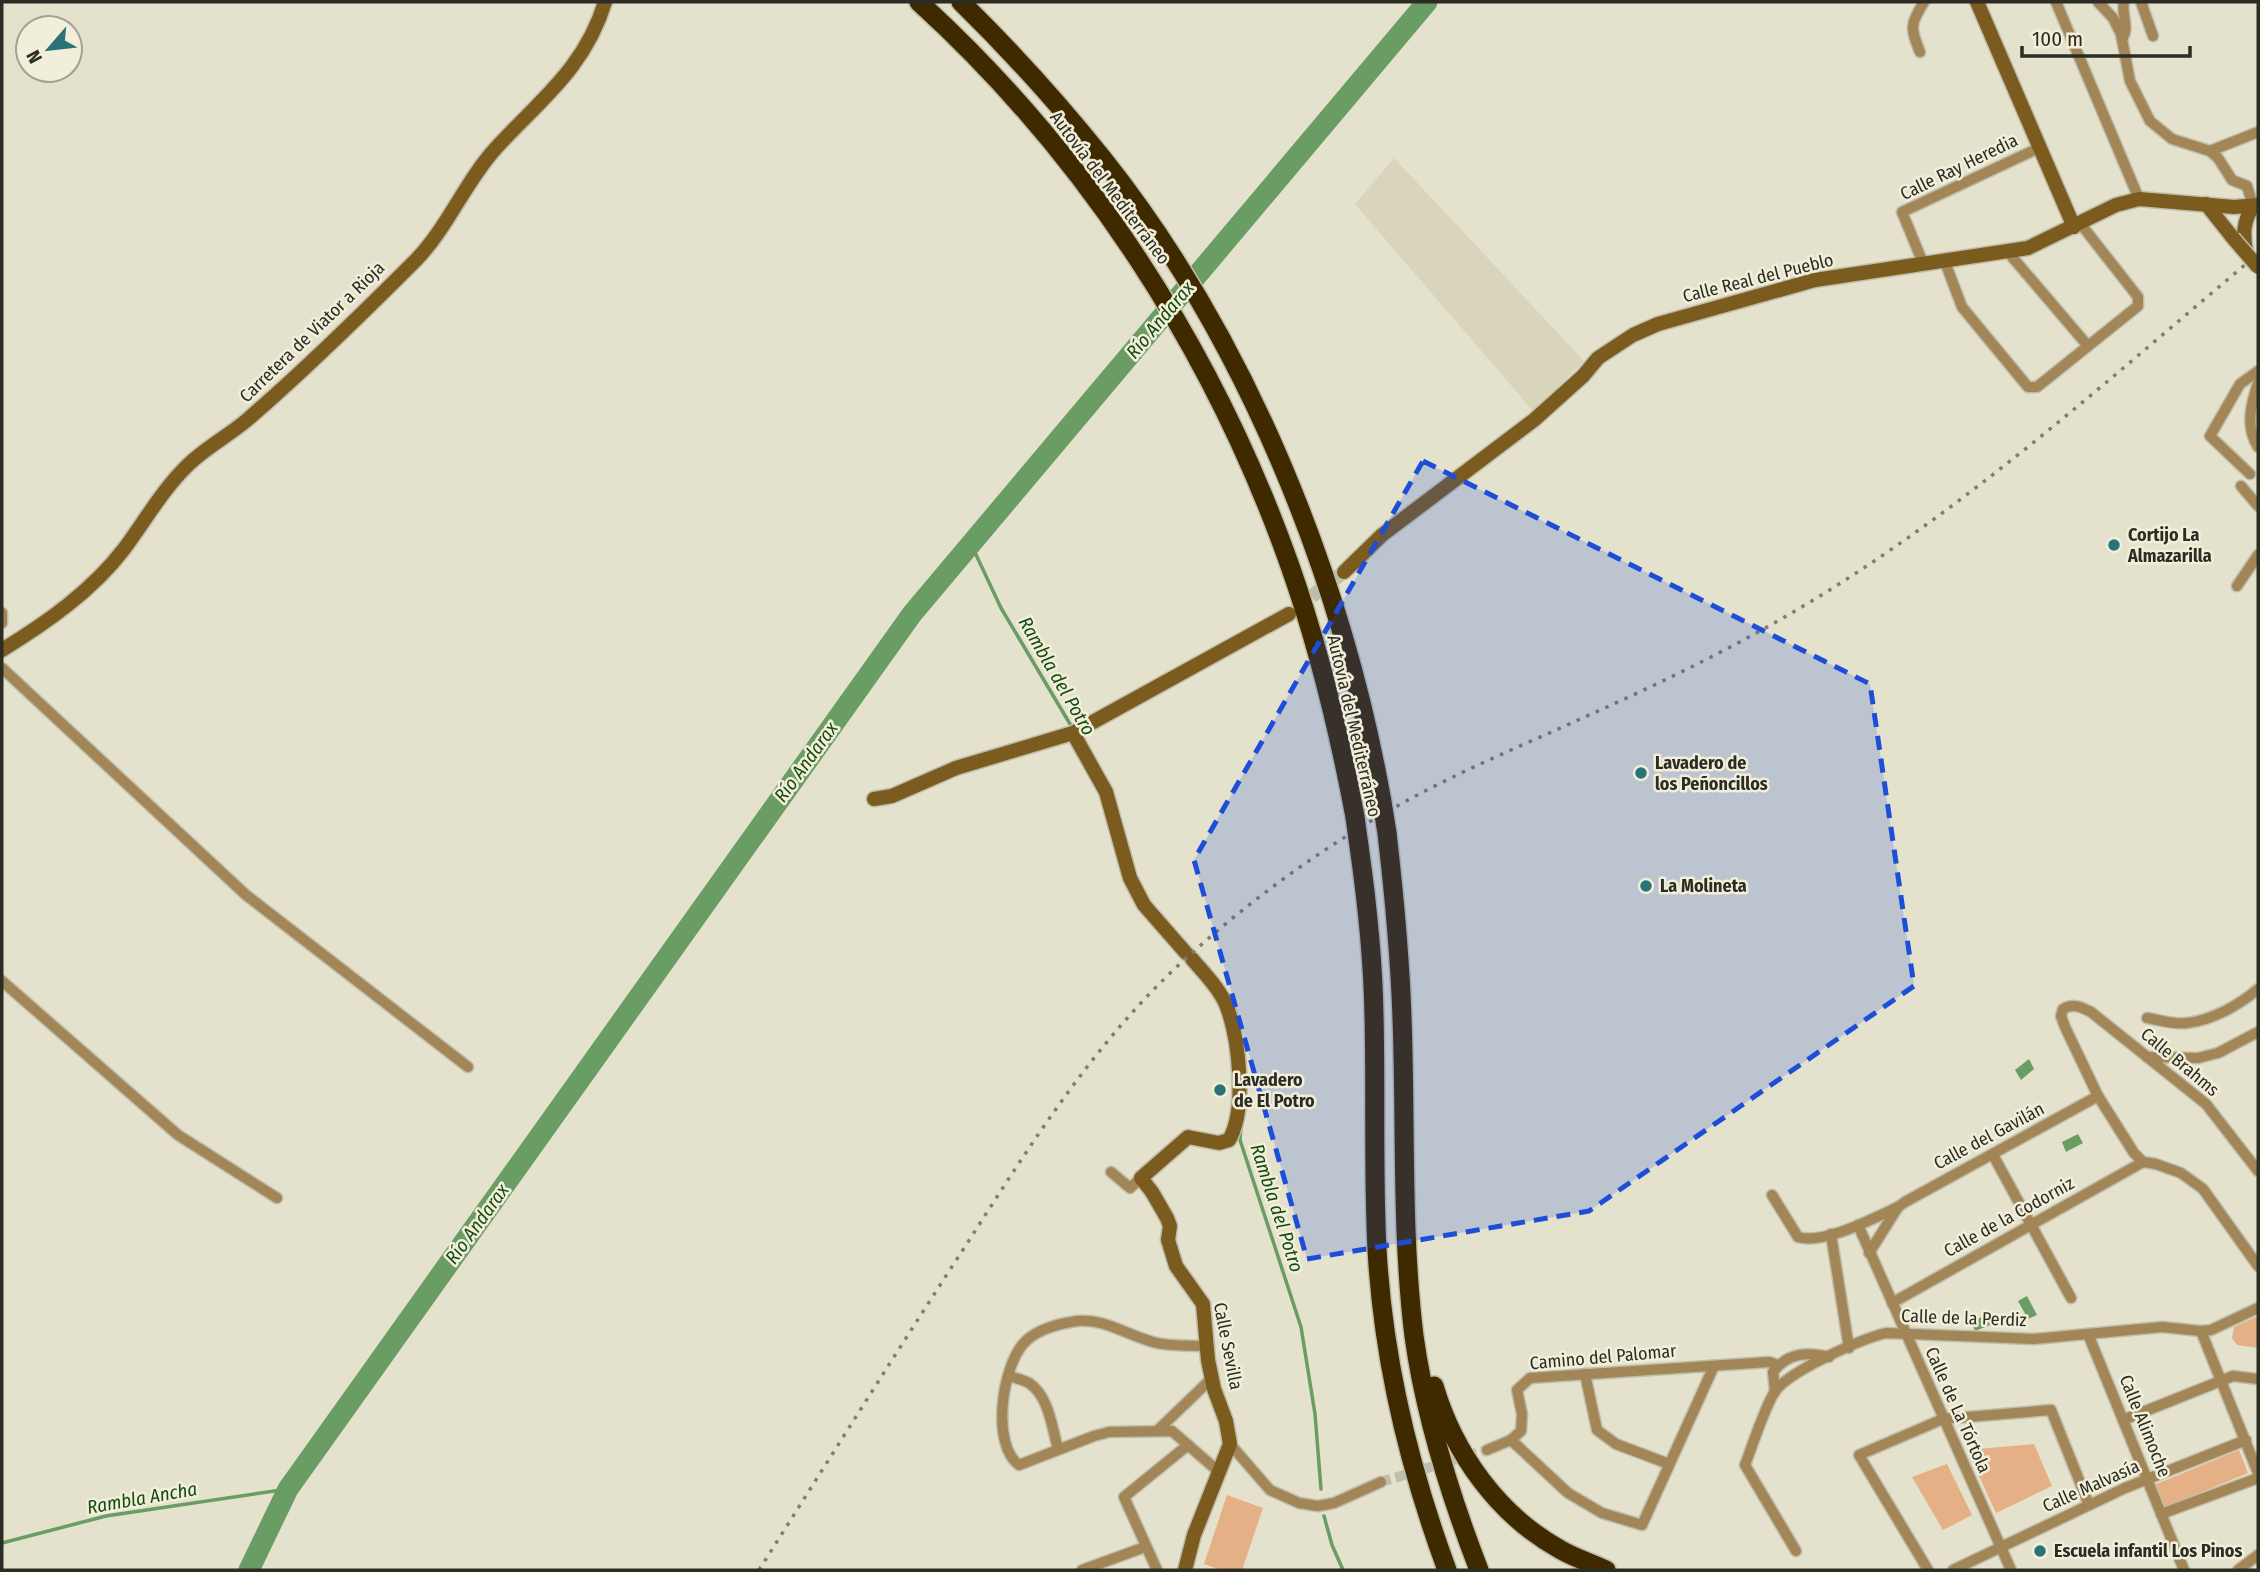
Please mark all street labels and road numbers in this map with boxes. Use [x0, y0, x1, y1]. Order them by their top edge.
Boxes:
street label: Autovía del Mediterráneo [1045, 107, 1175, 269]
street label: Calle Ray Heredia [1897, 129, 2022, 205]
street label: Calle Real del Pueblo [1680, 249, 1836, 307]
street label: Carretera de Viator a Rioja [235, 257, 389, 407]
street label: Autovía del Mediterráneo [1322, 633, 1386, 819]
street label: Calle Brahms [2136, 1023, 2224, 1101]
street label: Calle del Gavilán [1930, 1098, 2048, 1174]
street label: Calle de la Codorniz [1940, 1172, 2078, 1262]
street label: Calle Sevilla [1209, 1300, 1247, 1392]
street label: Calle de la Perdiz [1901, 1305, 2027, 1331]
street label: Camino del Palomar [1529, 1340, 1678, 1374]
street label: Calle de La Tórtola [1920, 1344, 1996, 1477]
street label: Calle Alimoche [2115, 1372, 2176, 1480]
street label: Calle Malvasía [2039, 1455, 2143, 1517]

